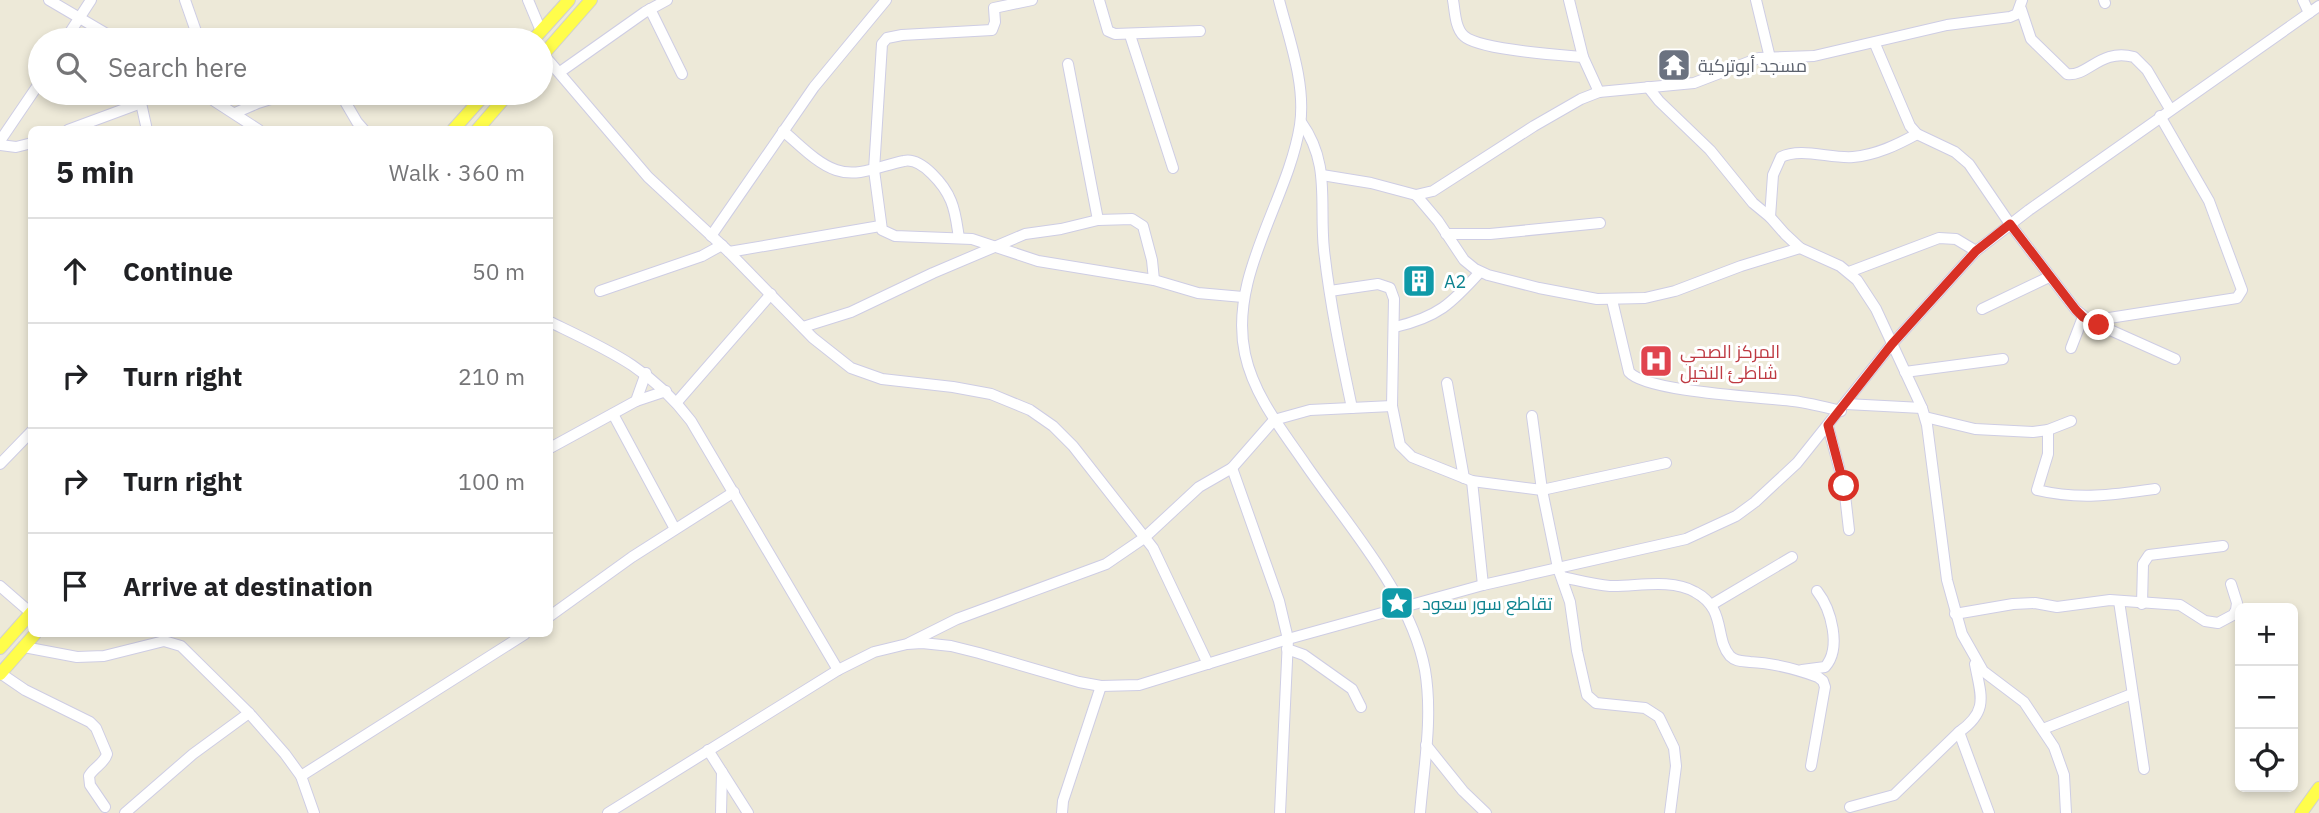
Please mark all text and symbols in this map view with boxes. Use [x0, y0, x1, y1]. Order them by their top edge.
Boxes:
search box [28, 28, 553, 105]
temple icon: مسجد أبوتركية [1655, 46, 1693, 84]
icon: search [52, 48, 90, 86]
text: Search here [108, 50, 247, 84]
place label: مسجد أبوتركية [1698, 54, 1807, 77]
text: 5 min [56, 152, 134, 191]
text: Walk · 360 m [389, 157, 525, 187]
icon: ahead [56, 252, 94, 290]
text: Continue [123, 254, 233, 288]
text: 50 m [472, 256, 525, 286]
building icon: A2 [1400, 262, 1438, 300]
place label: A2 [1444, 270, 1466, 293]
route end [2083, 309, 2114, 340]
place label: المركز الصحي شاطئ النخيل [1680, 340, 1780, 384]
hospital icon: المركز الصحي شاطئ النخيل [1637, 342, 1675, 380]
icon: right [56, 357, 94, 395]
text: Turn right [123, 359, 242, 393]
text: 210 m [458, 361, 525, 391]
icon: right [56, 462, 94, 500]
text: Turn right [123, 464, 242, 498]
text: 100 m [458, 466, 525, 496]
route start [1828, 470, 1859, 501]
icon: arrive [56, 567, 94, 605]
text: Arrive at destination [123, 569, 373, 603]
place icon: تقاطع سور سعود [1378, 584, 1416, 622]
place label: تقاطع سور سعود [1422, 592, 1552, 616]
map controls [2235, 603, 2298, 792]
button: + [2235, 603, 2298, 666]
button: − [2235, 666, 2298, 729]
button: locate [2235, 729, 2298, 792]

